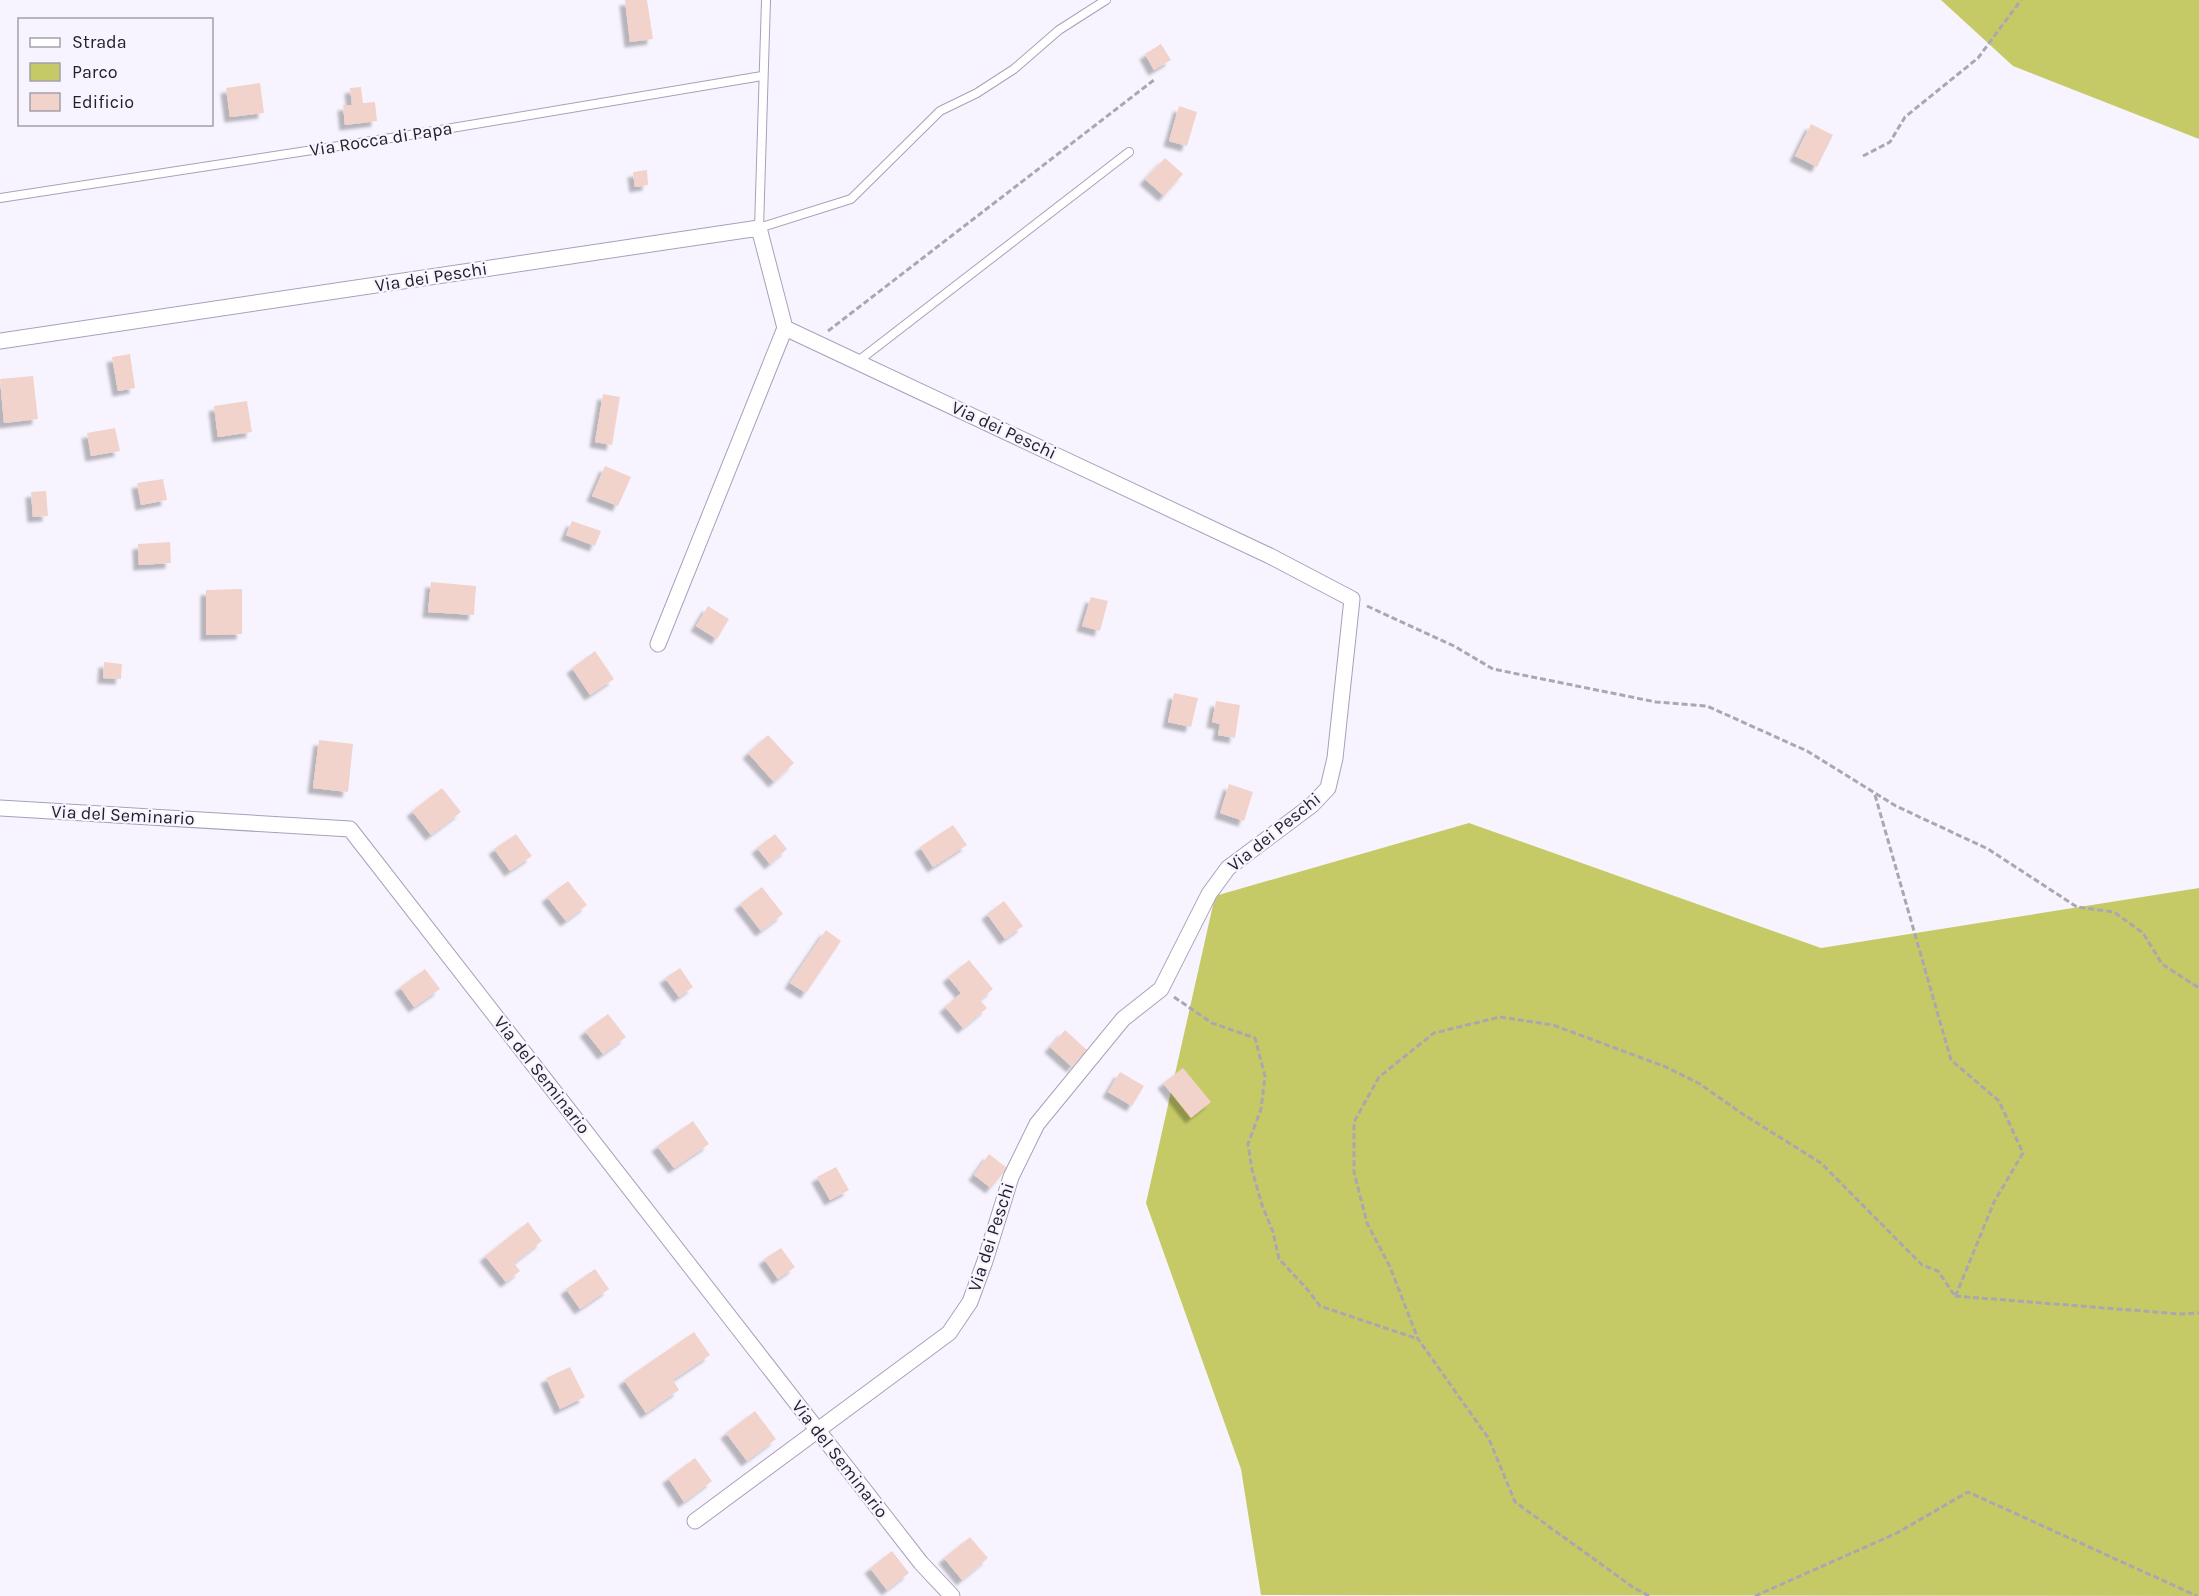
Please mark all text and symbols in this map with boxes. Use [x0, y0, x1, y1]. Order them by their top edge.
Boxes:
legend [18, 18, 213, 126]
text: Strada [72, 31, 127, 53]
text: Parco [72, 61, 118, 83]
text: Edificio [72, 91, 134, 113]
street label: Via Rocca di Papa [308, 117, 454, 161]
street label: Via dei Peschi [373, 257, 489, 297]
street label: Via dei Peschi [948, 396, 1060, 464]
street label: Via dei Peschi [1223, 788, 1325, 876]
street label: Via del Seminario [51, 800, 195, 830]
street label: Via del Seminario [489, 1012, 595, 1138]
street label: Via dei Peschi [963, 1180, 1019, 1294]
street label: Via del Seminario [787, 1396, 893, 1522]

